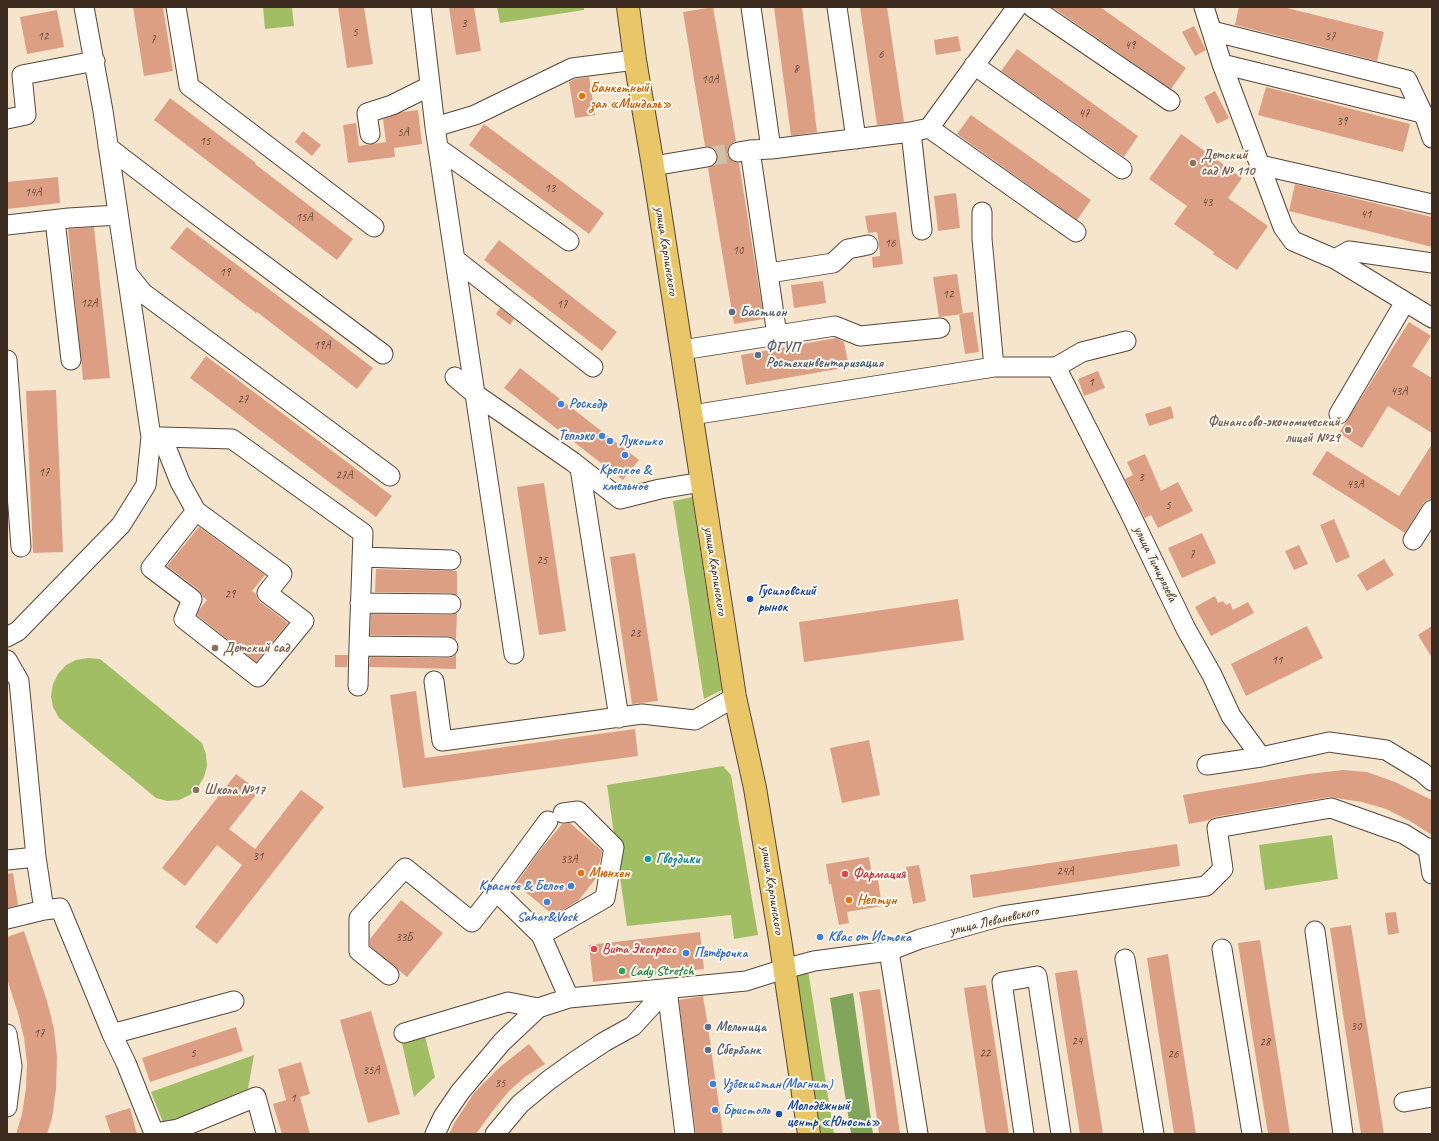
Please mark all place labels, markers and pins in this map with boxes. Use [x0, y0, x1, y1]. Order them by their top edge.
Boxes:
place label: Банкетный зал «Миндаль» [590, 80, 671, 112]
marker: Банкетный зал «Миндаль» [577, 91, 587, 101]
place label: Детский сад № 110 [1201, 147, 1255, 180]
marker: Детский сад № 110 [1188, 158, 1198, 168]
place label: Бастион [740, 304, 787, 320]
marker: Бастион [727, 307, 737, 317]
place label: ФГУП Ростехинвентаризация [766, 339, 883, 372]
marker: ФГУП Ростехинвентаризация [753, 350, 763, 360]
place label: Роскедр [569, 396, 606, 412]
marker: Роскедр [556, 399, 566, 409]
place label: Финансово-экономический лицей №29 [1208, 414, 1340, 446]
marker: Финансово-экономический лицей №29 [1343, 425, 1353, 435]
place label: Теплэко [558, 428, 594, 444]
marker: Теплэко [597, 431, 607, 441]
place label: Лукошко [618, 433, 663, 449]
marker: Лукошко [605, 436, 615, 446]
marker: Крепкое & хмельное [620, 450, 630, 460]
place label: Крепкое & хмельное [599, 462, 651, 494]
place label: Гусиловский рынок [758, 583, 816, 616]
marker: Гусиловский рынок [745, 594, 755, 604]
place label: Детский сад [223, 640, 289, 656]
marker: Детский сад [210, 643, 220, 653]
place label: Школа №17 [204, 782, 265, 798]
marker: Школа №17 [191, 785, 201, 795]
place label: Гвоздики [656, 851, 700, 867]
marker: Гвоздики [643, 854, 653, 864]
place label: Мюнхен [589, 865, 630, 881]
place label: Фармация [853, 866, 905, 882]
marker: Мюнхен [576, 868, 586, 878]
marker: Фармация [840, 869, 850, 879]
place label: Красное & Белое [479, 878, 563, 894]
marker: Красное & Белое [566, 881, 576, 891]
place label: Нептун [857, 892, 897, 908]
marker: Нептун [844, 895, 854, 905]
marker: Sahar&Vosk [542, 897, 552, 907]
place label: Sahar&Vosk [517, 909, 577, 925]
place label: Квас от Истока [828, 929, 911, 945]
marker: Квас от Истока [815, 932, 825, 942]
place label: Вита Экспресс [602, 941, 676, 957]
marker: Вита Экспресс [589, 944, 599, 954]
place label: Пятёрочка [694, 945, 748, 961]
marker: Пятёрочка [681, 948, 691, 958]
place label: Lady Stretch [630, 963, 694, 979]
marker: Lady Stretch [617, 966, 627, 976]
place label: Мельница [716, 1019, 766, 1035]
marker: Мельница [703, 1022, 713, 1032]
place label: Сбербанк [716, 1042, 761, 1058]
marker: Сбербанк [703, 1045, 713, 1055]
place label: Узбекистан(Магнит) [721, 1076, 833, 1092]
marker: Узбекистан(Магнит) [708, 1079, 718, 1089]
place label: Молодёжный центр «Юность» [787, 1098, 880, 1130]
place label: Бристоль [723, 1102, 770, 1118]
marker: Бристоль [710, 1105, 720, 1115]
marker: Молодёжный центр «Юность» [774, 1109, 784, 1119]

